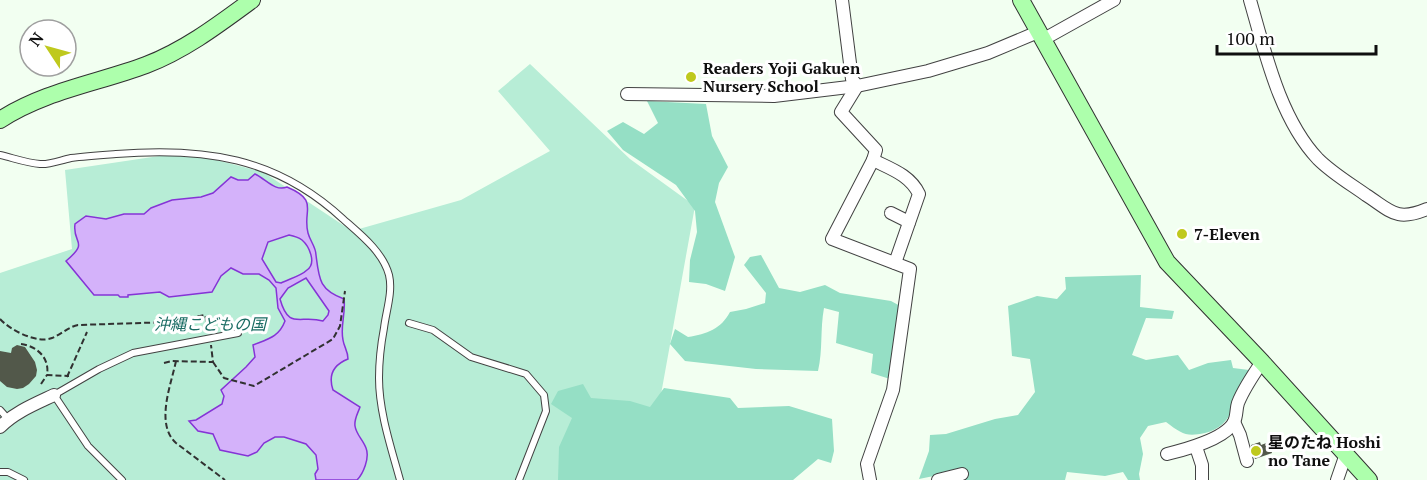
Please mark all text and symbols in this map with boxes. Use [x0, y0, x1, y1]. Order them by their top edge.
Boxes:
north arrow [18, 18, 78, 78]
scale bar [1217, 18, 1376, 56]
text: 100 m [1226, 26, 1275, 50]
text: N [23, 28, 48, 51]
place label: Readers Yoji Gakuen Nursery School [703, 57, 861, 97]
marker: Readers Yoji Gakuen Nursery School [684, 70, 698, 84]
place label: 7-Eleven [1194, 223, 1261, 245]
marker: 7-Eleven [1175, 227, 1189, 241]
park label: 沖縄こどもの国 [154, 313, 268, 335]
place label: 星のたね Hoshi no Tane [1268, 431, 1381, 471]
marker: 星のたね Hoshi no Tane [1249, 444, 1263, 458]

